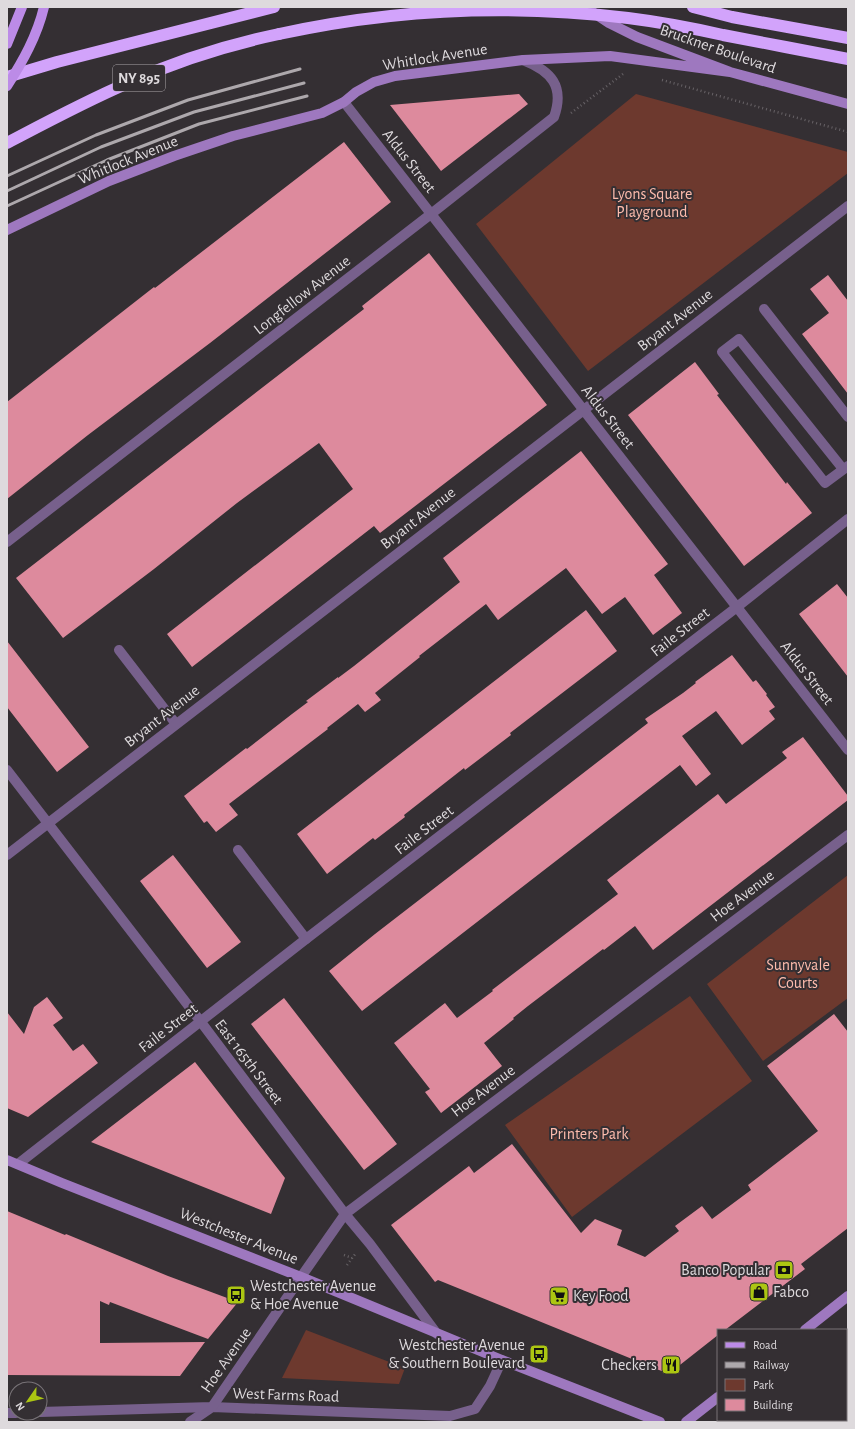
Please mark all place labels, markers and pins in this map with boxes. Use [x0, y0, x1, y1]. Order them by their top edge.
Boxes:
bank icon: Banco Popular [773, 1259, 795, 1281]
place label: Banco Popular [681, 1262, 771, 1278]
place label: Westchester Avenue & Hoe Avenue [250, 1278, 376, 1312]
shop icon: Fabco [748, 1281, 770, 1303]
bus stop icon: Westchester Avenue & Hoe Avenue [225, 1284, 247, 1306]
place label: Fabco [773, 1284, 809, 1300]
supermarket icon: Key Food [548, 1285, 570, 1307]
place label: Key Food [573, 1288, 629, 1305]
place label: Westchester Avenue & Southern Boulevard [388, 1337, 525, 1371]
bus stop icon: Westchester Avenue & Southern Boulevard [528, 1343, 550, 1365]
restaurant icon: Checkers [660, 1354, 682, 1376]
place label: Checkers [601, 1357, 657, 1373]

